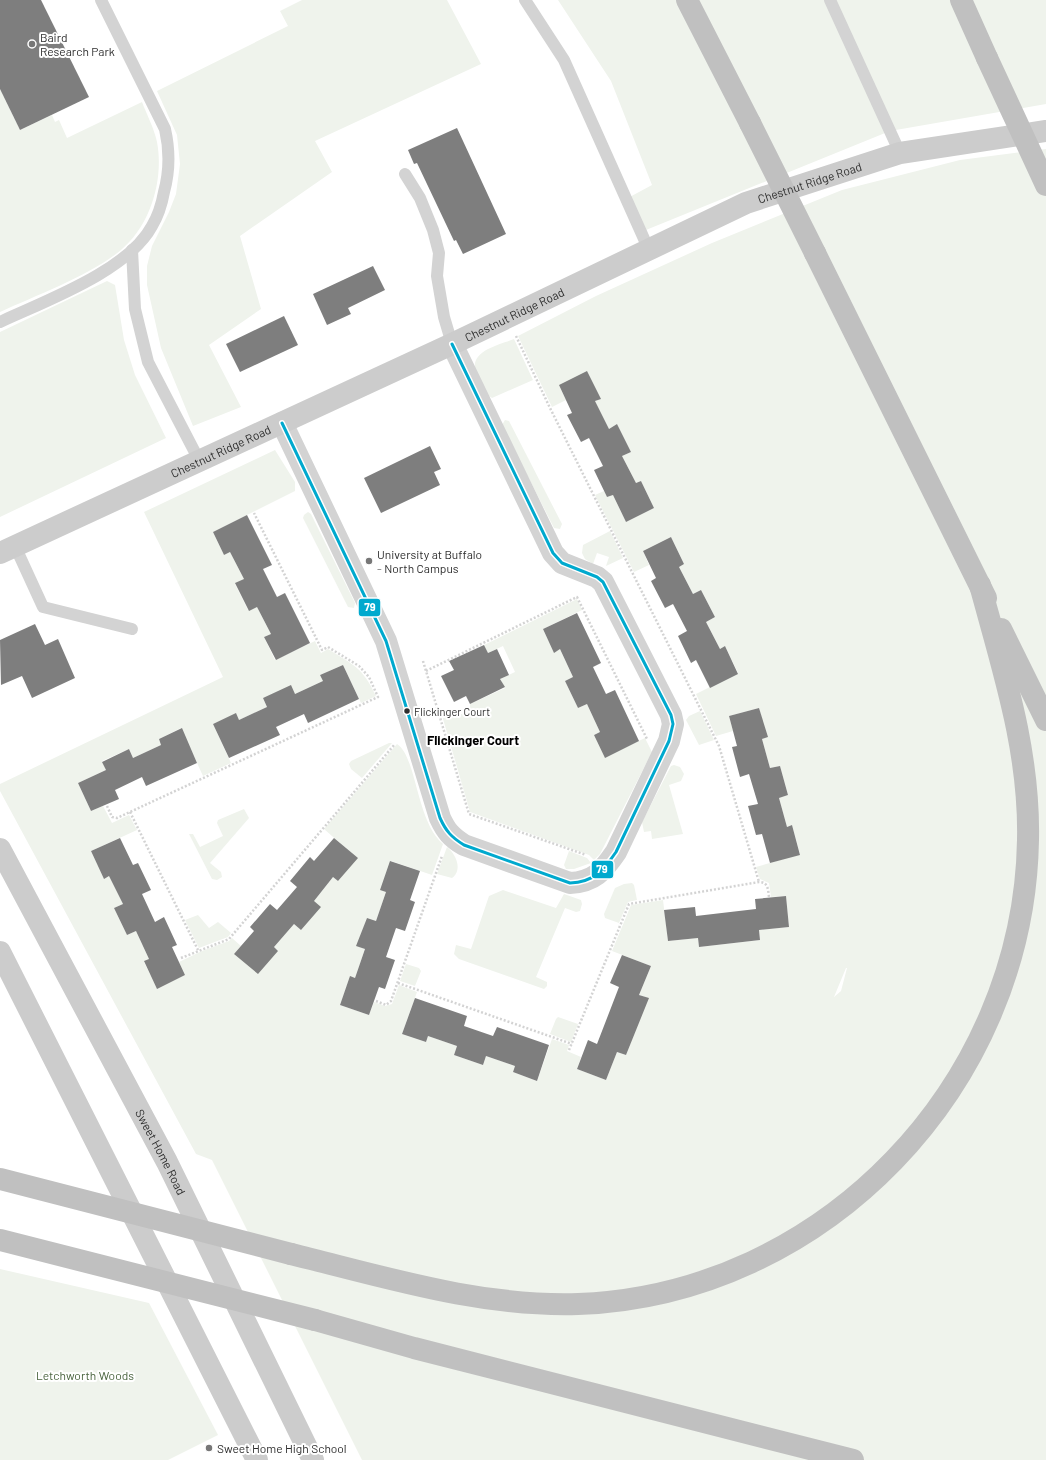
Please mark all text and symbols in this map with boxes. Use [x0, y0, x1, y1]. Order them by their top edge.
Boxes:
place label: Baird Research Park [40, 30, 115, 58]
marker: Baird Research Park [27, 39, 37, 49]
street label: Chestnut Ridge Road [756, 159, 863, 206]
street label: Chestnut Ridge Road [462, 284, 566, 344]
street label: Chestnut Ridge Road [168, 422, 273, 480]
place label: University at Buffalo - North Campus [377, 547, 482, 575]
marker: University at Buffalo - North Campus [364, 556, 374, 566]
line badge: 79 [358, 598, 381, 617]
text: 79 [364, 600, 376, 613]
place label: Flickinger Court [414, 705, 490, 718]
marker: Flickinger Court [402, 706, 412, 716]
district label: Flickinger Court [427, 732, 519, 748]
line badge: 79 [591, 860, 614, 879]
text: 79 [596, 862, 608, 875]
street label: Sweet Home Road [133, 1107, 189, 1197]
park label: Letchworth Woods [36, 1368, 134, 1382]
place label: Sweet Home High School [217, 1441, 347, 1455]
marker: Sweet Home High School [204, 1443, 214, 1453]

